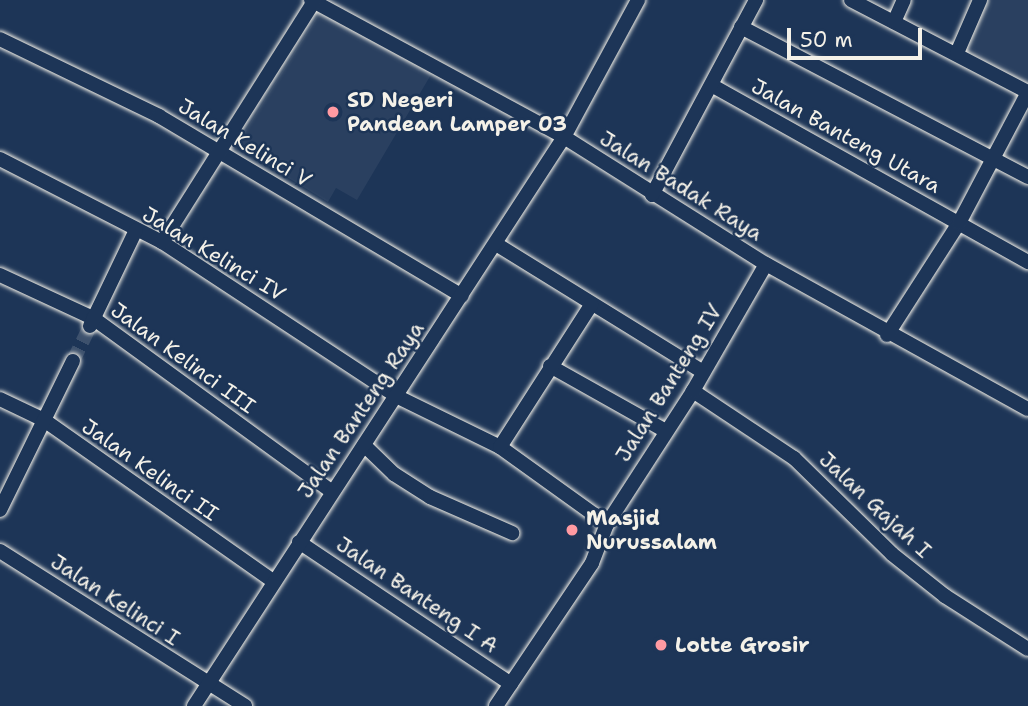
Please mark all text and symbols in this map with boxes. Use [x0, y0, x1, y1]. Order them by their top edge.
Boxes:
scale bar [790, 14, 925, 58]
text: 50 m [800, 26, 853, 54]
street label: Jalan Banteng Utara [747, 73, 945, 199]
place label: SD Negeri Pandean Lamper 03 [347, 87, 567, 137]
street label: Jalan Kelinci V [174, 93, 316, 193]
marker: SD Negeri Pandean Lamper 03 [325, 104, 341, 120]
street label: Jalan Badak Raya [595, 126, 767, 246]
street label: Jalan Kelinci IV [138, 201, 290, 307]
street label: Jalan Kelinci III [106, 297, 260, 419]
street label: Jalan Banteng IV [610, 300, 728, 466]
street label: Jalan Banteng Raya [293, 317, 429, 503]
street label: Jalan Kelinci II [77, 414, 223, 526]
street label: Jalan Gajah I [814, 447, 936, 563]
place label: Masjid Nurussalam [586, 505, 717, 555]
marker: Masjid Nurussalam [564, 522, 580, 538]
street label: Jalan Banteng I A [331, 532, 503, 658]
street label: Jalan Kelinci I [46, 549, 184, 651]
place label: Lotte Grosir [675, 632, 810, 658]
marker: Lotte Grosir [653, 637, 669, 653]

